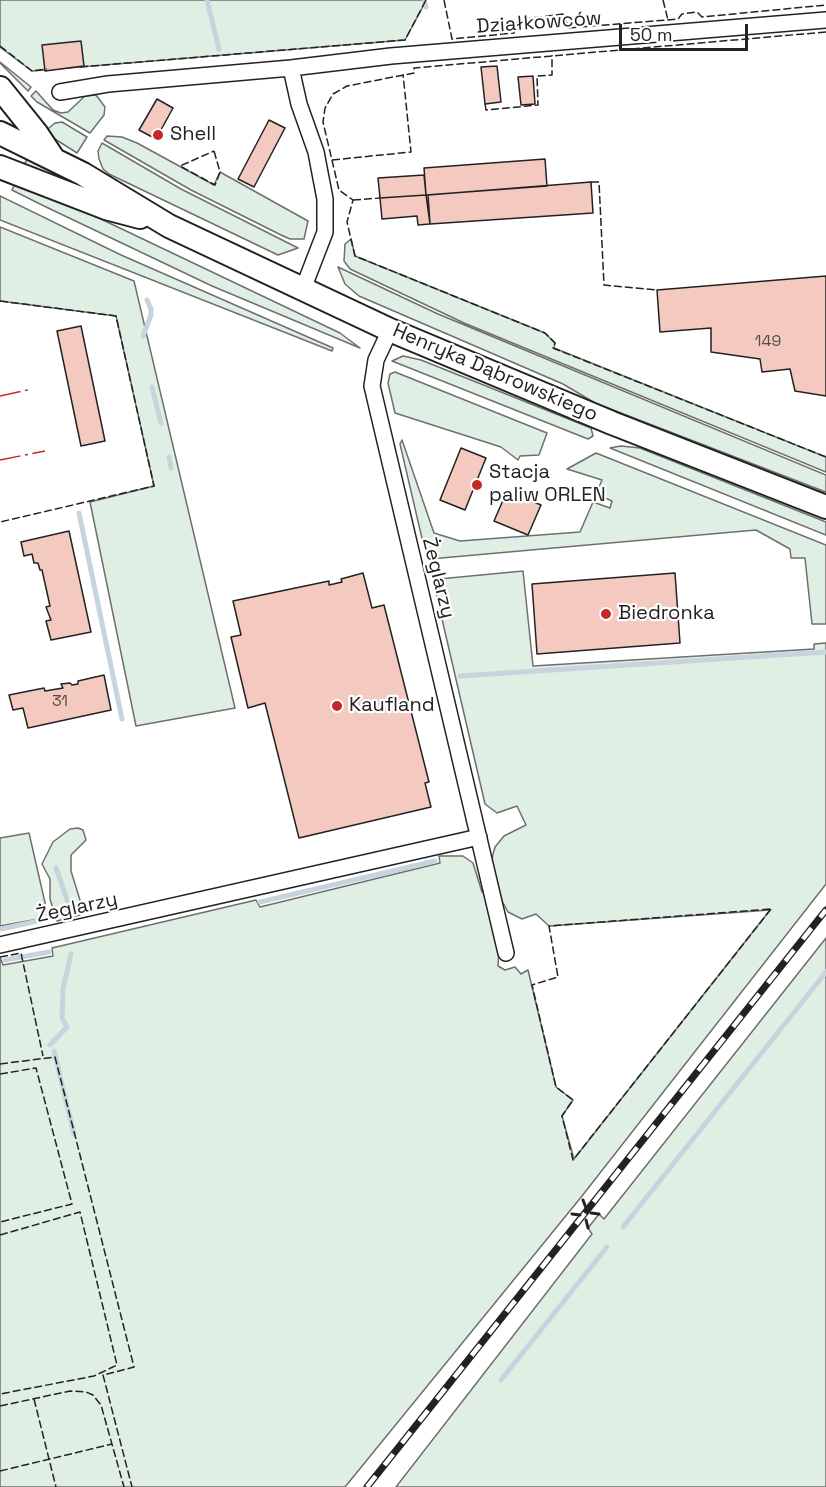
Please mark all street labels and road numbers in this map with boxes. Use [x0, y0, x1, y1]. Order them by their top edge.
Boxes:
street label: Działkowców [475, 7, 603, 39]
street label: Henryka Dąbrowskiego [389, 319, 601, 427]
street label: Żeglarzy [416, 535, 460, 621]
street label: Żeglarzy [34, 888, 120, 928]

